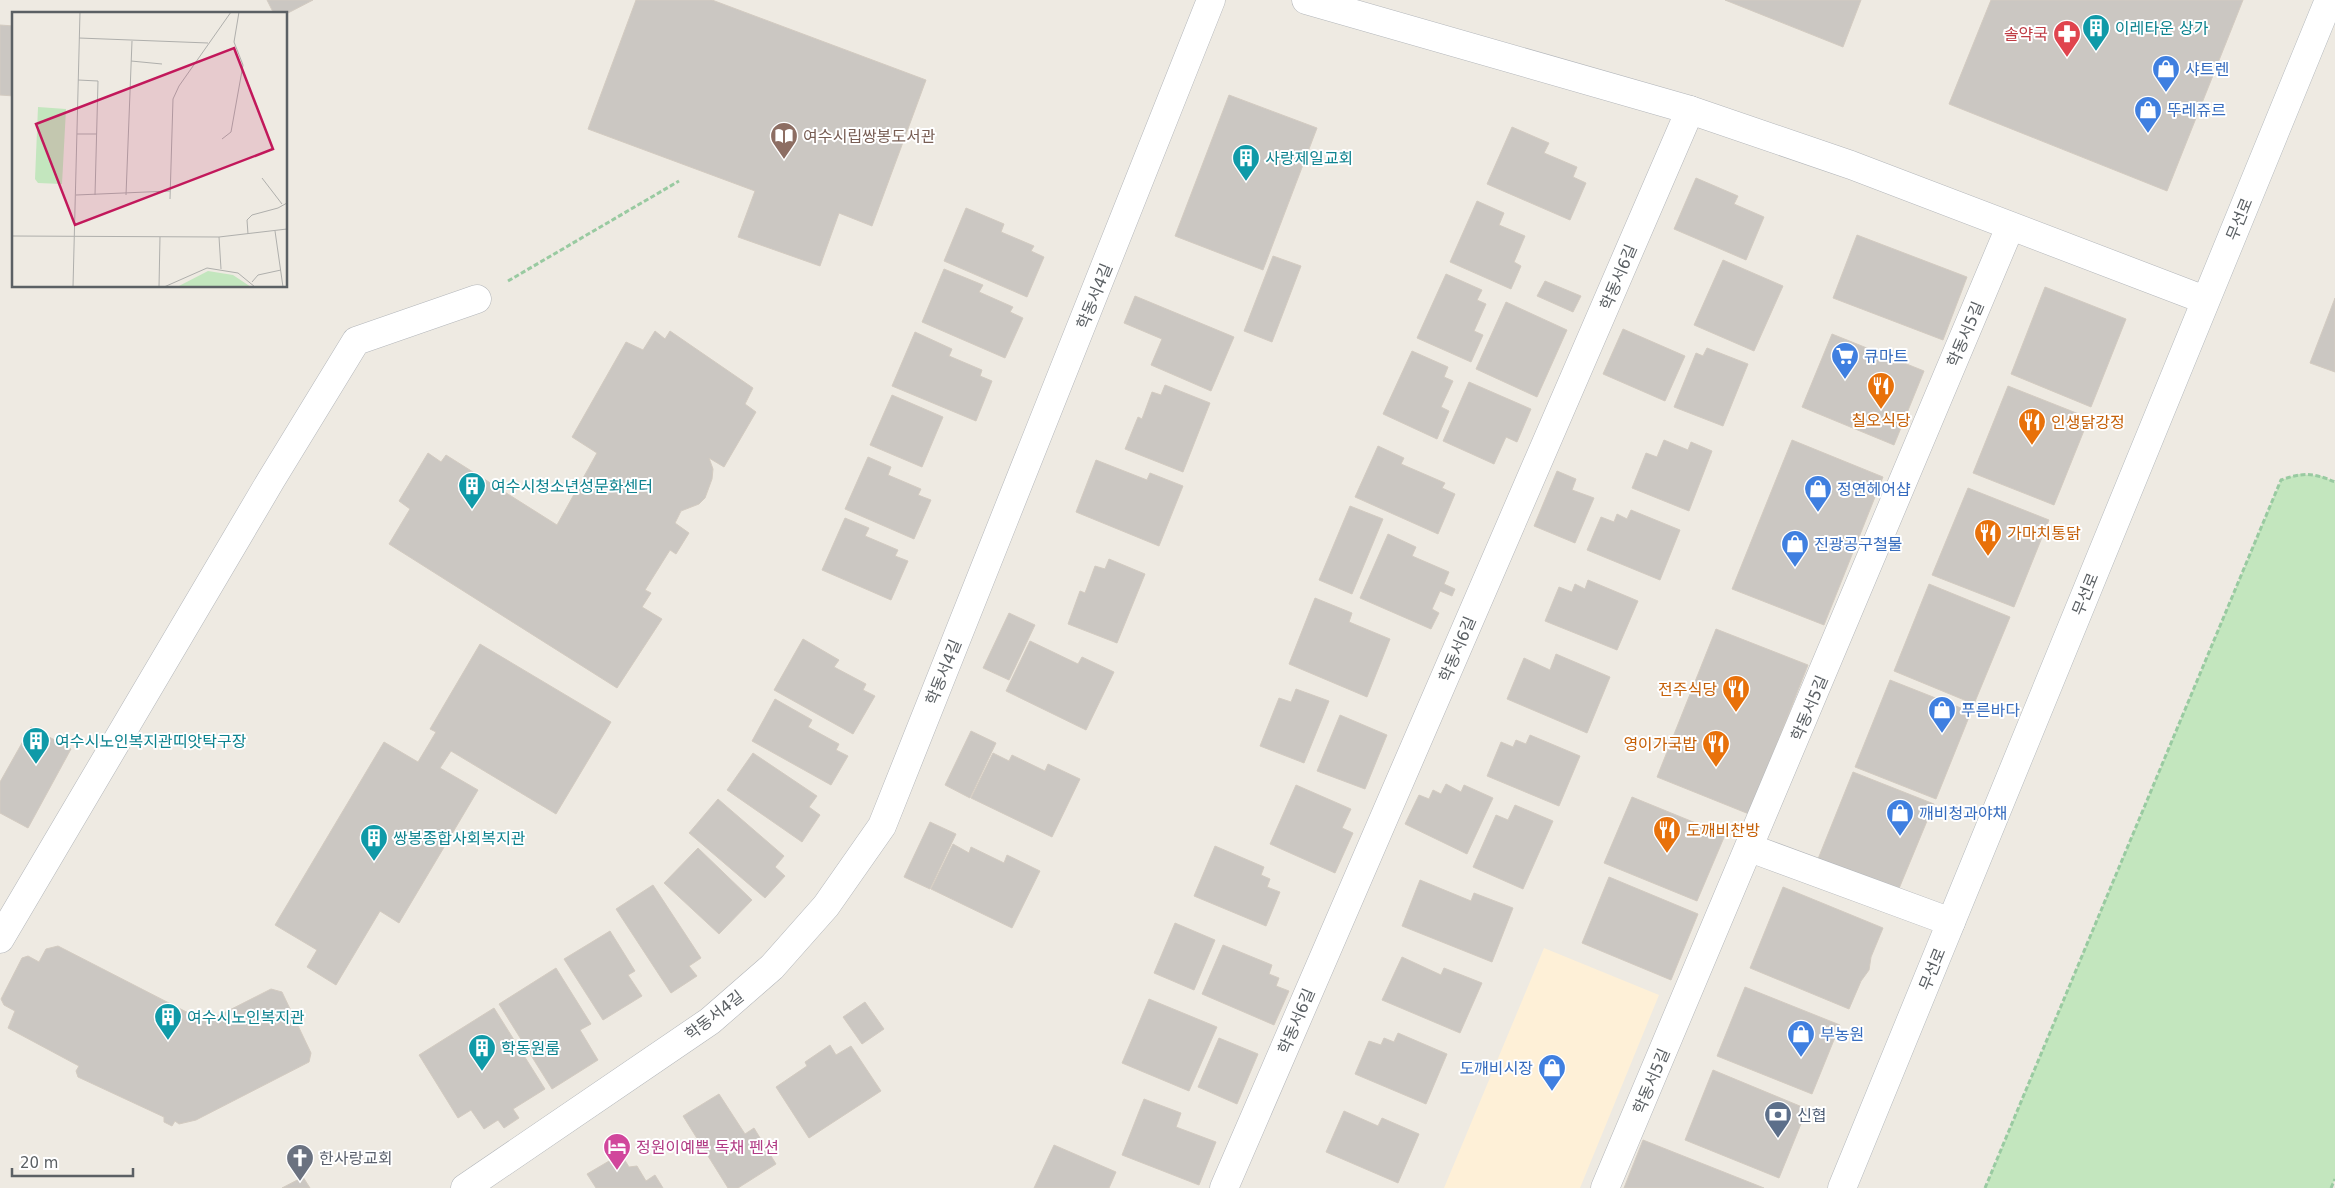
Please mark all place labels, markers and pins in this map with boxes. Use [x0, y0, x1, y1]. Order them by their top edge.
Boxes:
building icon: 이레타운 상가 [2081, 13, 2111, 52]
pharmacy icon: 솔약국 [2052, 19, 2082, 58]
place label: 이레타운 상가 [2115, 19, 2209, 38]
place label: 솔약국 [2004, 25, 2048, 44]
shop icon: 샤트렌 [2151, 54, 2181, 93]
place label: 샤트렌 [2185, 60, 2229, 79]
shop icon: 뚜레쥬르 [2133, 95, 2163, 134]
place label: 뚜레쥬르 [2167, 101, 2226, 120]
library icon: 여수시립쌍봉도서관 [769, 121, 799, 160]
place label: 여수시립쌍봉도서관 [803, 127, 936, 146]
building icon: 사랑제일교회 [1231, 143, 1261, 182]
place label: 사랑제일교회 [1265, 149, 1353, 168]
supermarket icon: 큐마트 [1830, 341, 1860, 380]
place label: 큐마트 [1864, 347, 1908, 366]
restaurant icon: 칠오식당 [1866, 371, 1896, 410]
restaurant icon: 인생닭강정 [2017, 407, 2047, 446]
place label: 칠오식당 [1852, 411, 1911, 430]
place label: 인생닭강정 [2051, 413, 2125, 432]
building icon: 여수시청소년성문화센터 [457, 471, 487, 510]
shop icon: 정연헤어샵 [1803, 474, 1833, 513]
place label: 여수시청소년성문화센터 [491, 477, 653, 496]
place label: 정연헤어샵 [1837, 480, 1911, 499]
restaurant icon: 가마치통닭 [1973, 518, 2003, 557]
place label: 가마치통닭 [2007, 524, 2081, 543]
shop icon: 진광공구철물 [1780, 529, 1810, 568]
place label: 진광공구철물 [1814, 535, 1902, 554]
restaurant icon: 전주식당 [1721, 674, 1751, 713]
place label: 전주식당 [1658, 680, 1717, 699]
shop icon: 푸른바다 [1927, 695, 1957, 734]
place label: 푸른바다 [1961, 701, 2020, 720]
building icon: 여수시노인복지관띠앗탁구장 [21, 726, 51, 765]
restaurant icon: 영이가국밥 [1701, 729, 1731, 768]
place label: 여수시노인복지관띠앗탁구장 [55, 732, 247, 751]
place label: 영이가국밥 [1623, 735, 1697, 754]
shop icon: 깨비청과야채 [1885, 798, 1915, 837]
place label: 깨비청과야채 [1919, 804, 2007, 823]
restaurant icon: 도깨비찬방 [1652, 815, 1682, 854]
place label: 도깨비찬방 [1686, 821, 1760, 840]
building icon: 쌍봉종합사회복지관 [359, 823, 389, 862]
place label: 쌍봉종합사회복지관 [393, 829, 526, 848]
building icon: 여수시노인복지관 [153, 1002, 183, 1041]
place label: 여수시노인복지관 [187, 1008, 305, 1027]
shop icon: 부농원 [1786, 1019, 1816, 1058]
place label: 부농원 [1820, 1025, 1864, 1044]
building icon: 학동원룸 [467, 1033, 497, 1072]
place label: 학동원룸 [501, 1039, 560, 1058]
shop icon: 도깨비시장 [1537, 1053, 1567, 1092]
place label: 도깨비시장 [1459, 1059, 1533, 1078]
bank icon: 신협 [1763, 1100, 1793, 1139]
place label: 신협 [1797, 1106, 1826, 1125]
hotel icon: 정원이예쁜 독채 펜션 [602, 1132, 632, 1171]
place label: 정원이예쁜 독채 펜션 [636, 1138, 779, 1157]
church icon: 한사랑교회 [285, 1143, 315, 1182]
place label: 한사랑교회 [319, 1149, 393, 1168]

